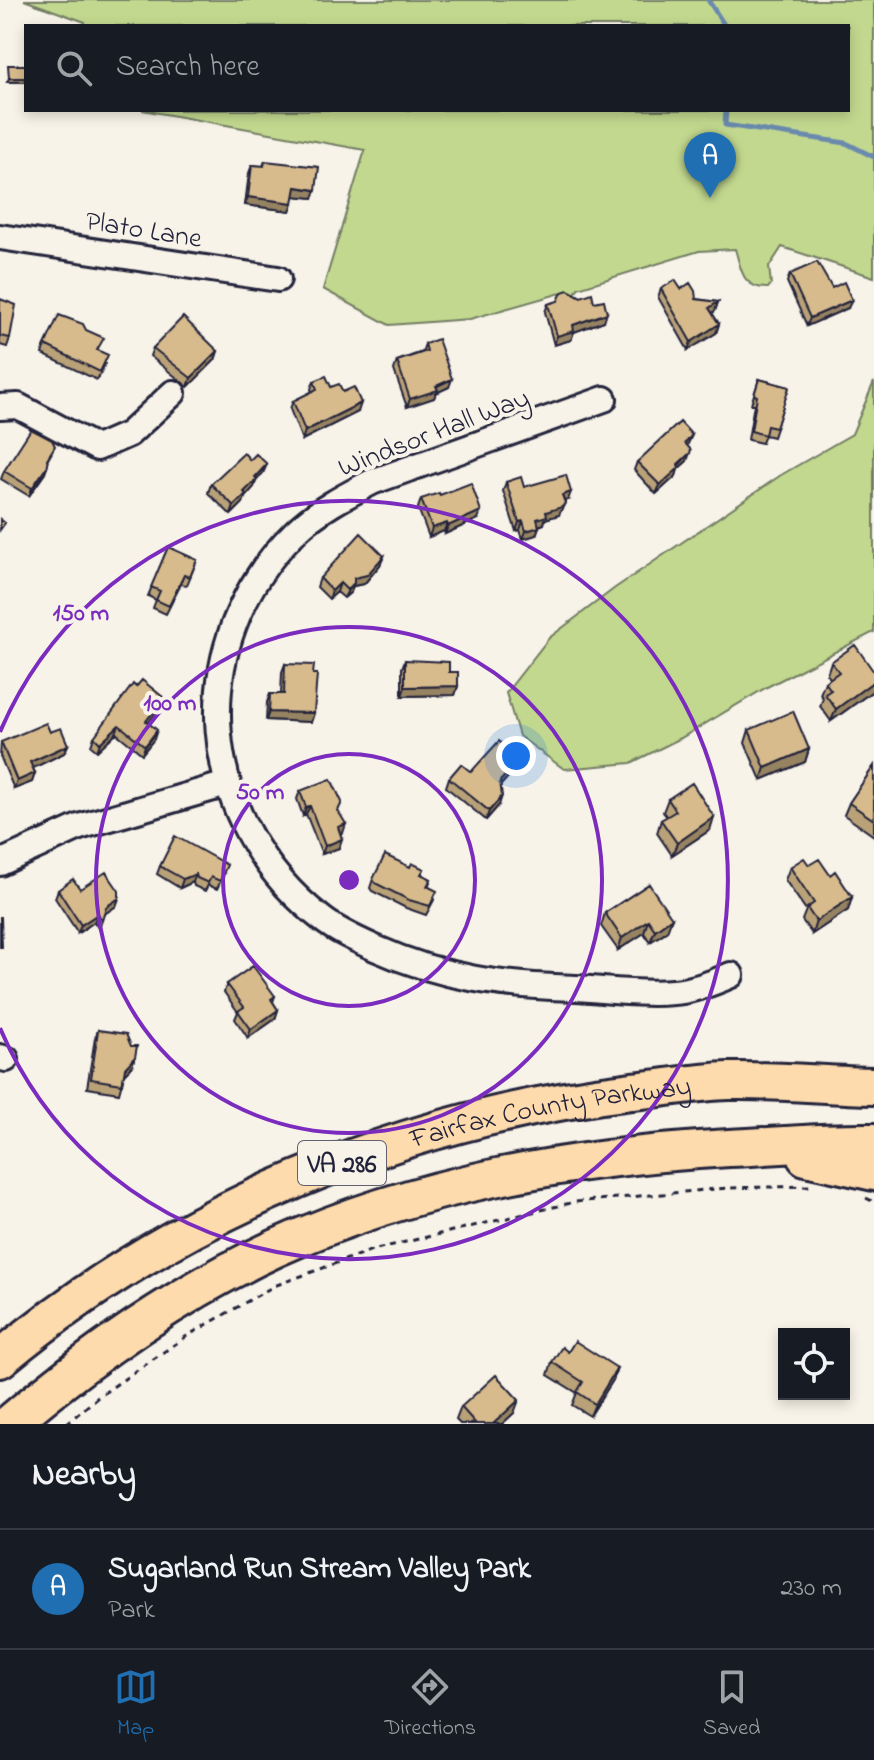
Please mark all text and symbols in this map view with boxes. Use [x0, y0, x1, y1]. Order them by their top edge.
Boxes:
search box [24, 24, 850, 112]
icon: search [52, 46, 96, 90]
text: Search here [116, 46, 260, 90]
pin: A [684, 132, 736, 198]
street label: Plato Lane [82, 202, 205, 261]
street label: Windsor Hall Way [332, 379, 536, 490]
text: 150 m [53, 597, 110, 632]
text: 100 m [144, 687, 197, 722]
your location [496, 736, 536, 776]
text: 50 m [236, 776, 285, 811]
centre of rings [335, 866, 363, 894]
street label: Fairfax County Parkway [404, 1067, 694, 1162]
road number: VA 286 [298, 1141, 386, 1185]
map controls [778, 1328, 850, 1400]
button: locate [778, 1328, 850, 1400]
text: Nearby [32, 1451, 136, 1501]
text: Sugarland Run Stream Valley Park [108, 1548, 531, 1592]
text: A [50, 1570, 66, 1608]
text: 230 m [780, 1570, 842, 1608]
text: Park [108, 1592, 155, 1630]
tab: Map [114, 1665, 158, 1745]
tab: Directions [385, 1665, 476, 1745]
tab: Saved [703, 1665, 760, 1745]

